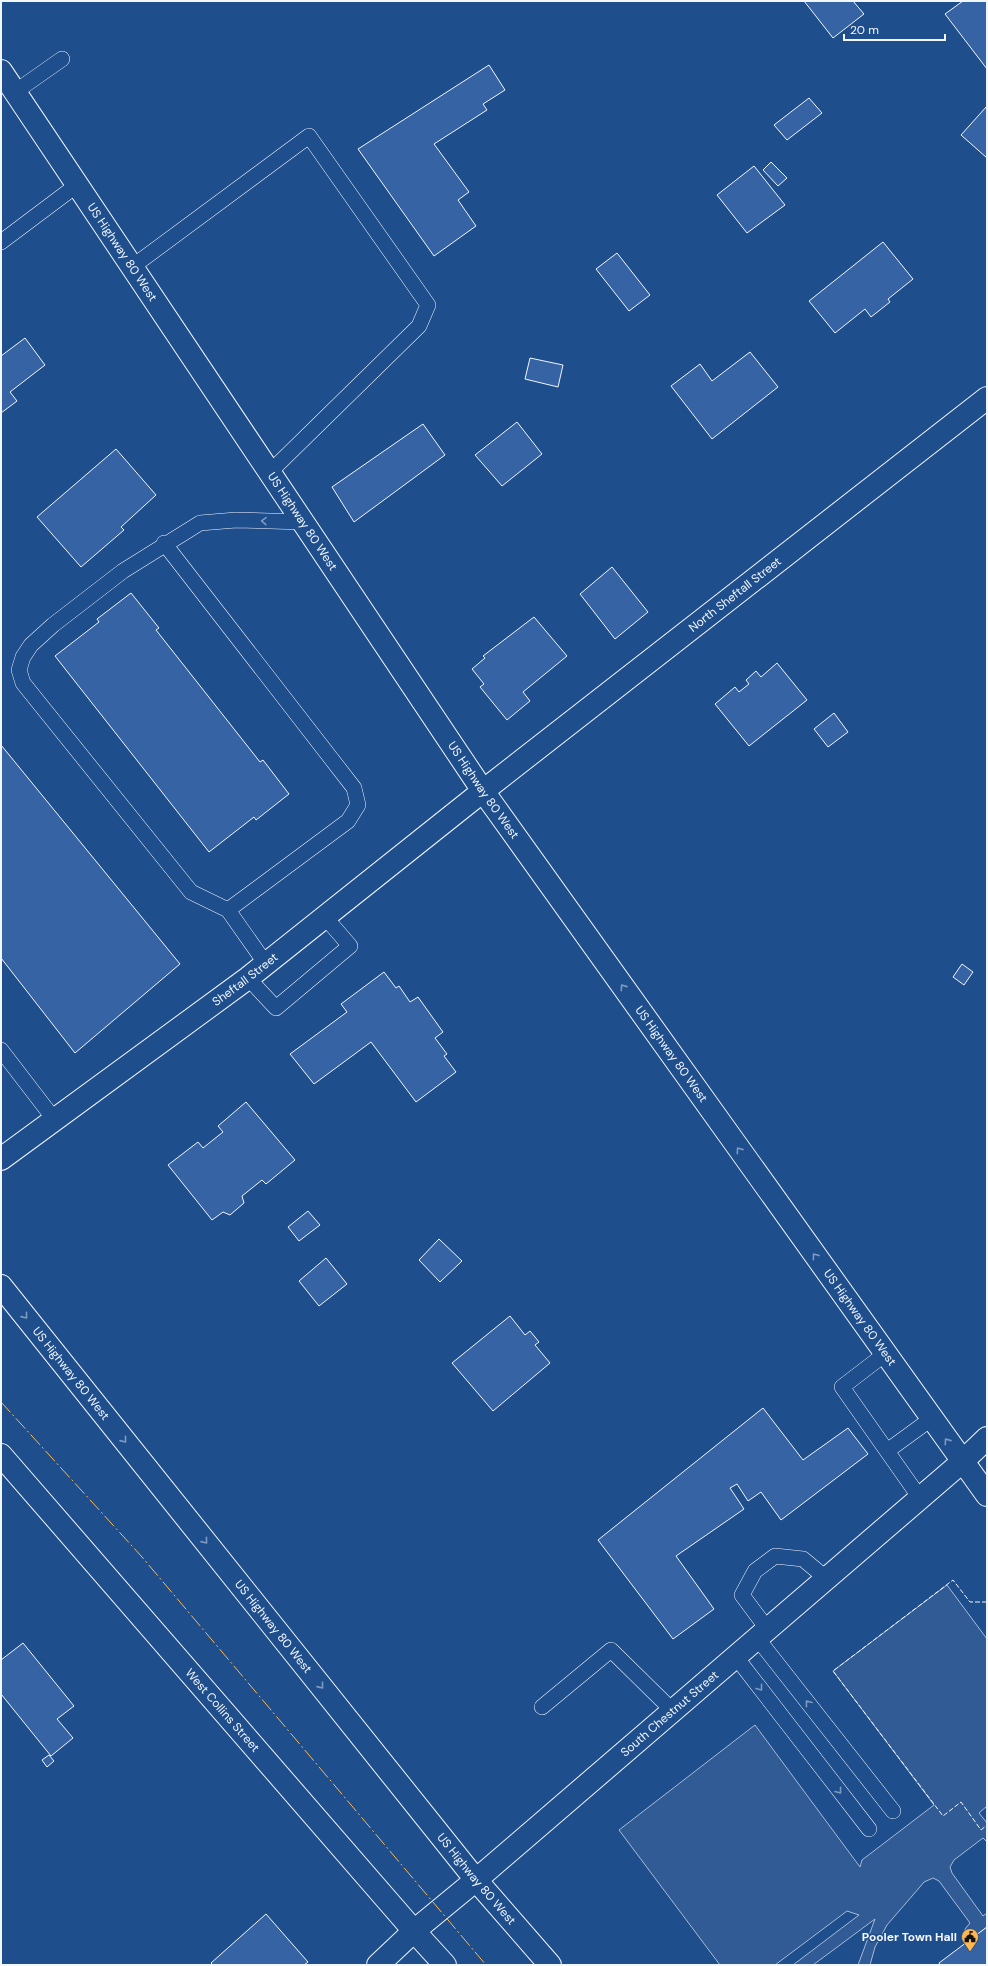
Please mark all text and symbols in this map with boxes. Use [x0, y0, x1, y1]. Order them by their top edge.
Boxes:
scale bar [844, 16, 945, 42]
text: 20 m [850, 22, 879, 38]
street label: US Highway 80 West [84, 200, 161, 305]
street label: US Highway 80 West [264, 469, 341, 574]
one-way arrow [261, 517, 267, 525]
street label: North Sheftall Street [685, 553, 785, 636]
street label: US Highway 80 West [444, 738, 523, 842]
street label: Sheftall Street [209, 949, 281, 1010]
one-way arrow [620, 984, 628, 991]
street label: US Highway 80 West [631, 1003, 711, 1106]
one-way arrow [736, 1147, 744, 1154]
one-way arrow [813, 1253, 820, 1260]
street label: US Highway 80 West [820, 1266, 900, 1369]
one-way arrow [21, 1312, 28, 1319]
street label: US Highway 80 West [29, 1324, 113, 1424]
one-way arrow [119, 1435, 126, 1442]
one-way arrow [945, 1439, 952, 1446]
one-way arrow [201, 1537, 208, 1544]
street label: US Highway 80 West [231, 1577, 316, 1677]
street label: West Collins Street [182, 1665, 263, 1756]
street label: South Chestnut Street [617, 1667, 722, 1760]
one-way arrow [317, 1682, 324, 1689]
one-way arrow [755, 1683, 762, 1690]
one-way arrow [806, 1701, 813, 1708]
one-way arrow [834, 1786, 841, 1793]
street label: US Highway 80 West [433, 1830, 520, 1928]
public building icon: Pooler Town Hall [960, 1927, 980, 1952]
place label: Pooler Town Hall [862, 1929, 957, 1945]

